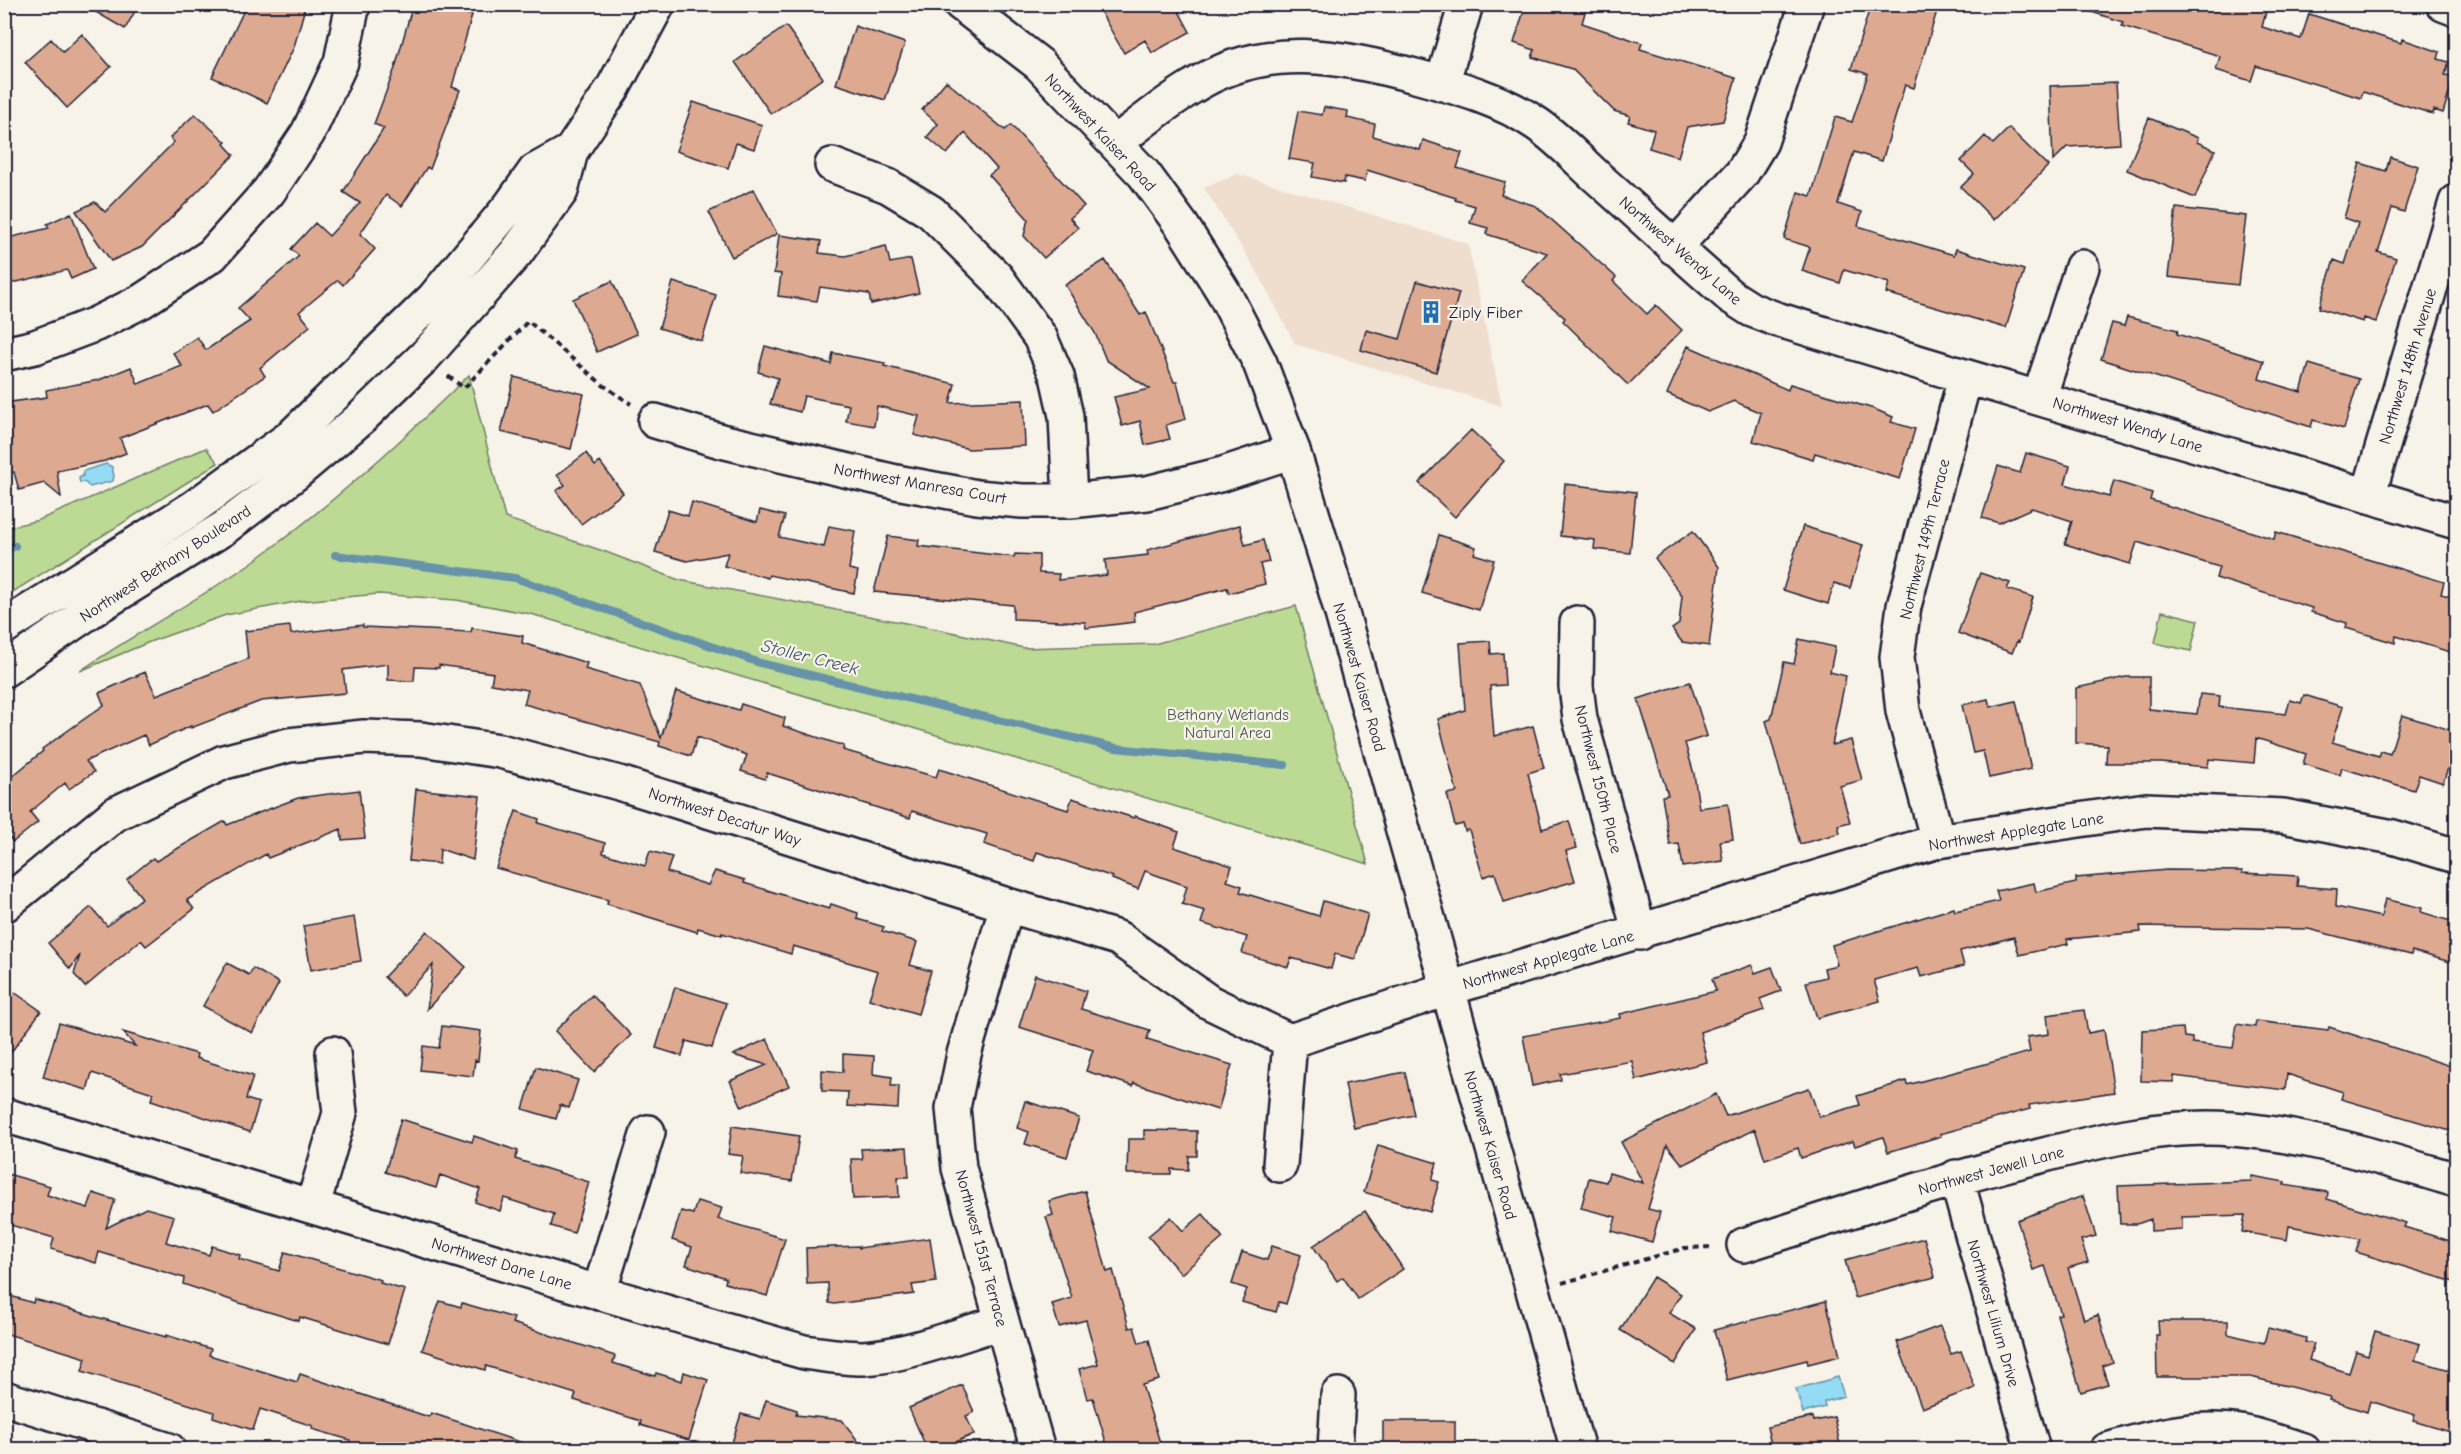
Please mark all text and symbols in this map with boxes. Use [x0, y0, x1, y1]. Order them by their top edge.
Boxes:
street label: Northwest Kaiser Road [1041, 70, 1159, 195]
street label: Northwest Wendy Lane [1616, 193, 1745, 309]
street label: Northwest 148th Avenue [2376, 286, 2440, 446]
building icon: Ziply Fiber [1418, 299, 1444, 325]
place label: Ziply Fiber [1449, 304, 1523, 322]
street label: Northwest Wendy Lane [2051, 394, 2205, 456]
street label: Northwest 149th Terrace [1896, 457, 1954, 621]
street label: Northwest Manresa Court [832, 460, 1008, 508]
street label: Northwest Bethany Boulevard [77, 502, 254, 626]
street label: Northwest Kaiser Road [1329, 601, 1389, 754]
water label: Stoller Creek [759, 635, 861, 680]
street label: Northwest 150th Place [1571, 703, 1625, 855]
park label: Bethany Wetlands Natural Area [1167, 706, 1289, 742]
street label: Northwest Decatur Way [646, 784, 804, 850]
street label: Northwest Applegate Lane [1927, 809, 2105, 855]
street label: Northwest Applegate Lane [1461, 927, 1636, 993]
street label: Northwest Kaiser Road [1460, 1069, 1520, 1222]
street label: Northwest Jewell Lane [1916, 1143, 2066, 1199]
street label: Northwest 151st Terrace [951, 1168, 1011, 1329]
street label: Northwest Dane Lane [429, 1234, 574, 1294]
street label: Northwest Lilium Drive [1963, 1238, 2023, 1389]

